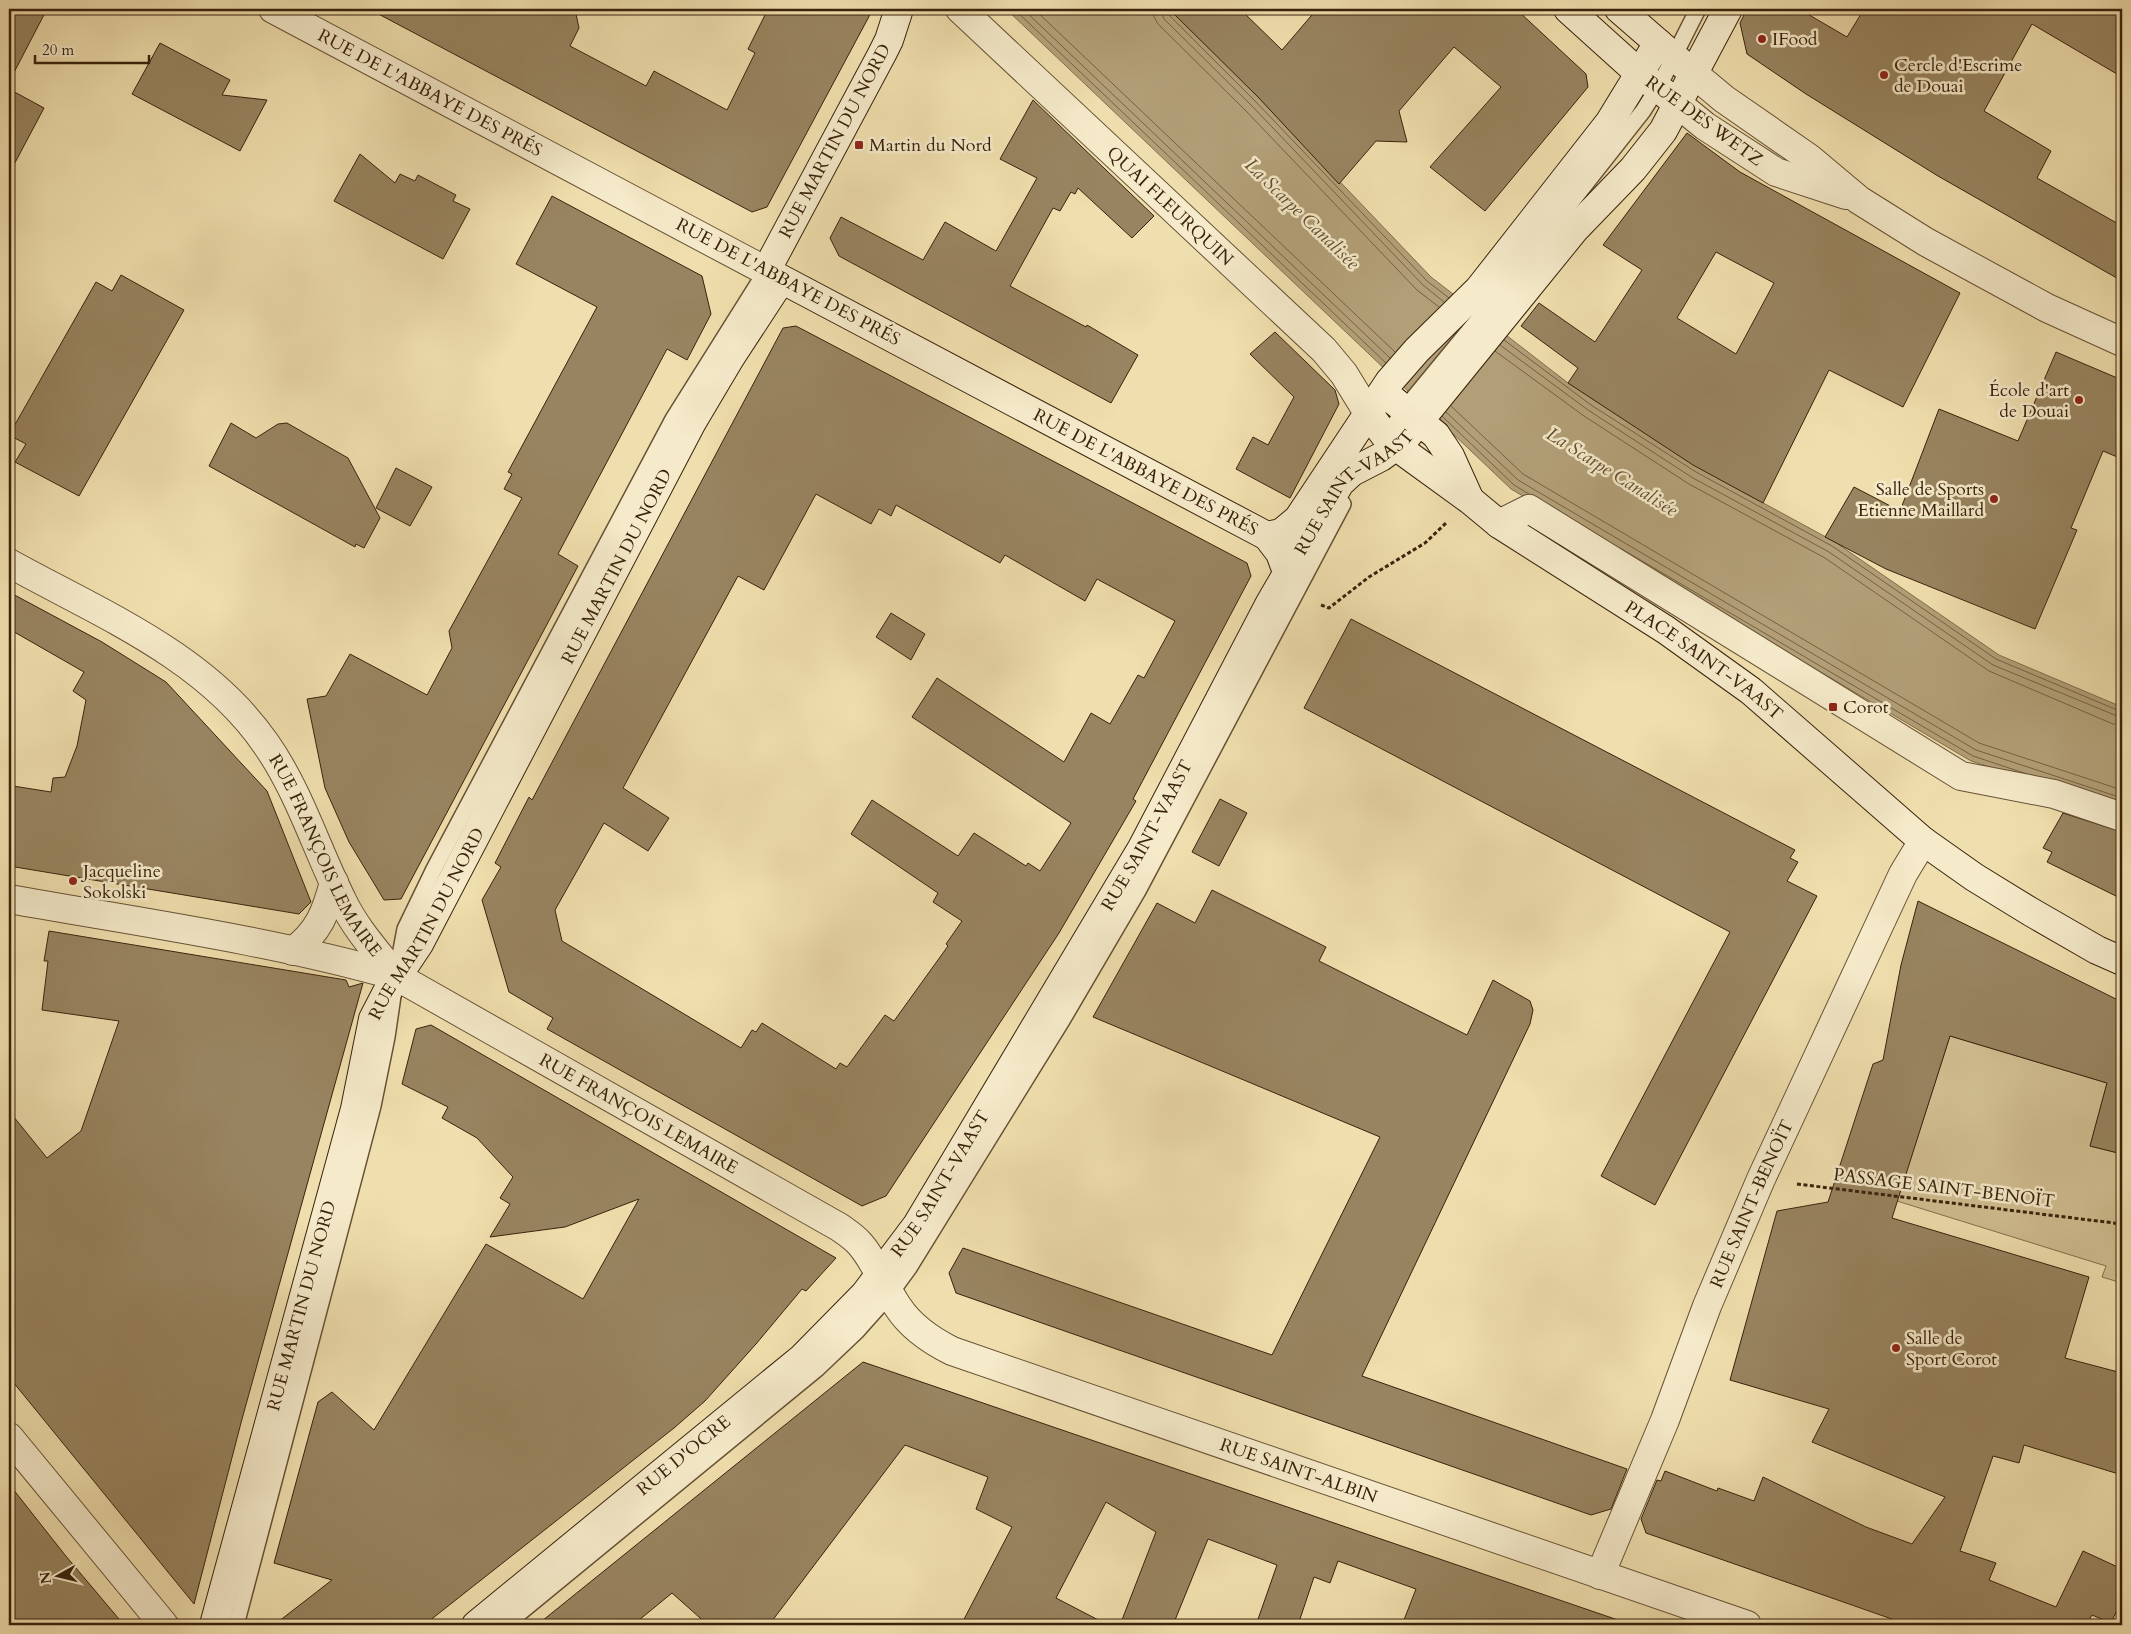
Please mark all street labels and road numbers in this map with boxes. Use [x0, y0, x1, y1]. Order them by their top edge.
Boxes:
street label: RUE DE L'ABBAYE DES PRÉS [313, 23, 547, 162]
street label: RUE MARTIN DU NORD [773, 39, 897, 243]
street label: RUE DES WETZ [1640, 70, 1768, 172]
street label: QUAI FLEURQUIN [1101, 140, 1239, 272]
street label: RUE DE L'ABBAYE DES PRÉS [671, 212, 905, 352]
street label: RUE DE L'ABBAYE DES PRÉS [1029, 402, 1263, 542]
street label: RUE SAINT-VAAST [1288, 424, 1420, 560]
street label: RUE MARTIN DU NORD [555, 464, 678, 668]
street label: PLACE SAINT-VAAST [1620, 595, 1788, 726]
street label: RUE FRANÇOIS LEMAIRE [263, 749, 388, 962]
street label: RUE SAINT-VAAST [1095, 756, 1198, 915]
street label: RUE MARTIN DU NORD [362, 823, 490, 1024]
street label: RUE FRANÇOIS LEMAIRE [535, 1047, 743, 1180]
street label: RUE SAINT-VAAST [885, 1105, 995, 1262]
street label: RUE SAINT-BENOÏT [1704, 1116, 1799, 1292]
street label: PASSAGE SAINT-BENOÏT [1832, 1162, 2056, 1214]
street label: RUE MARTIN DU NORD [261, 1198, 342, 1414]
street label: RUE D'OCRE [631, 1409, 736, 1501]
street label: RUE SAINT-ALBIN [1217, 1432, 1382, 1509]

